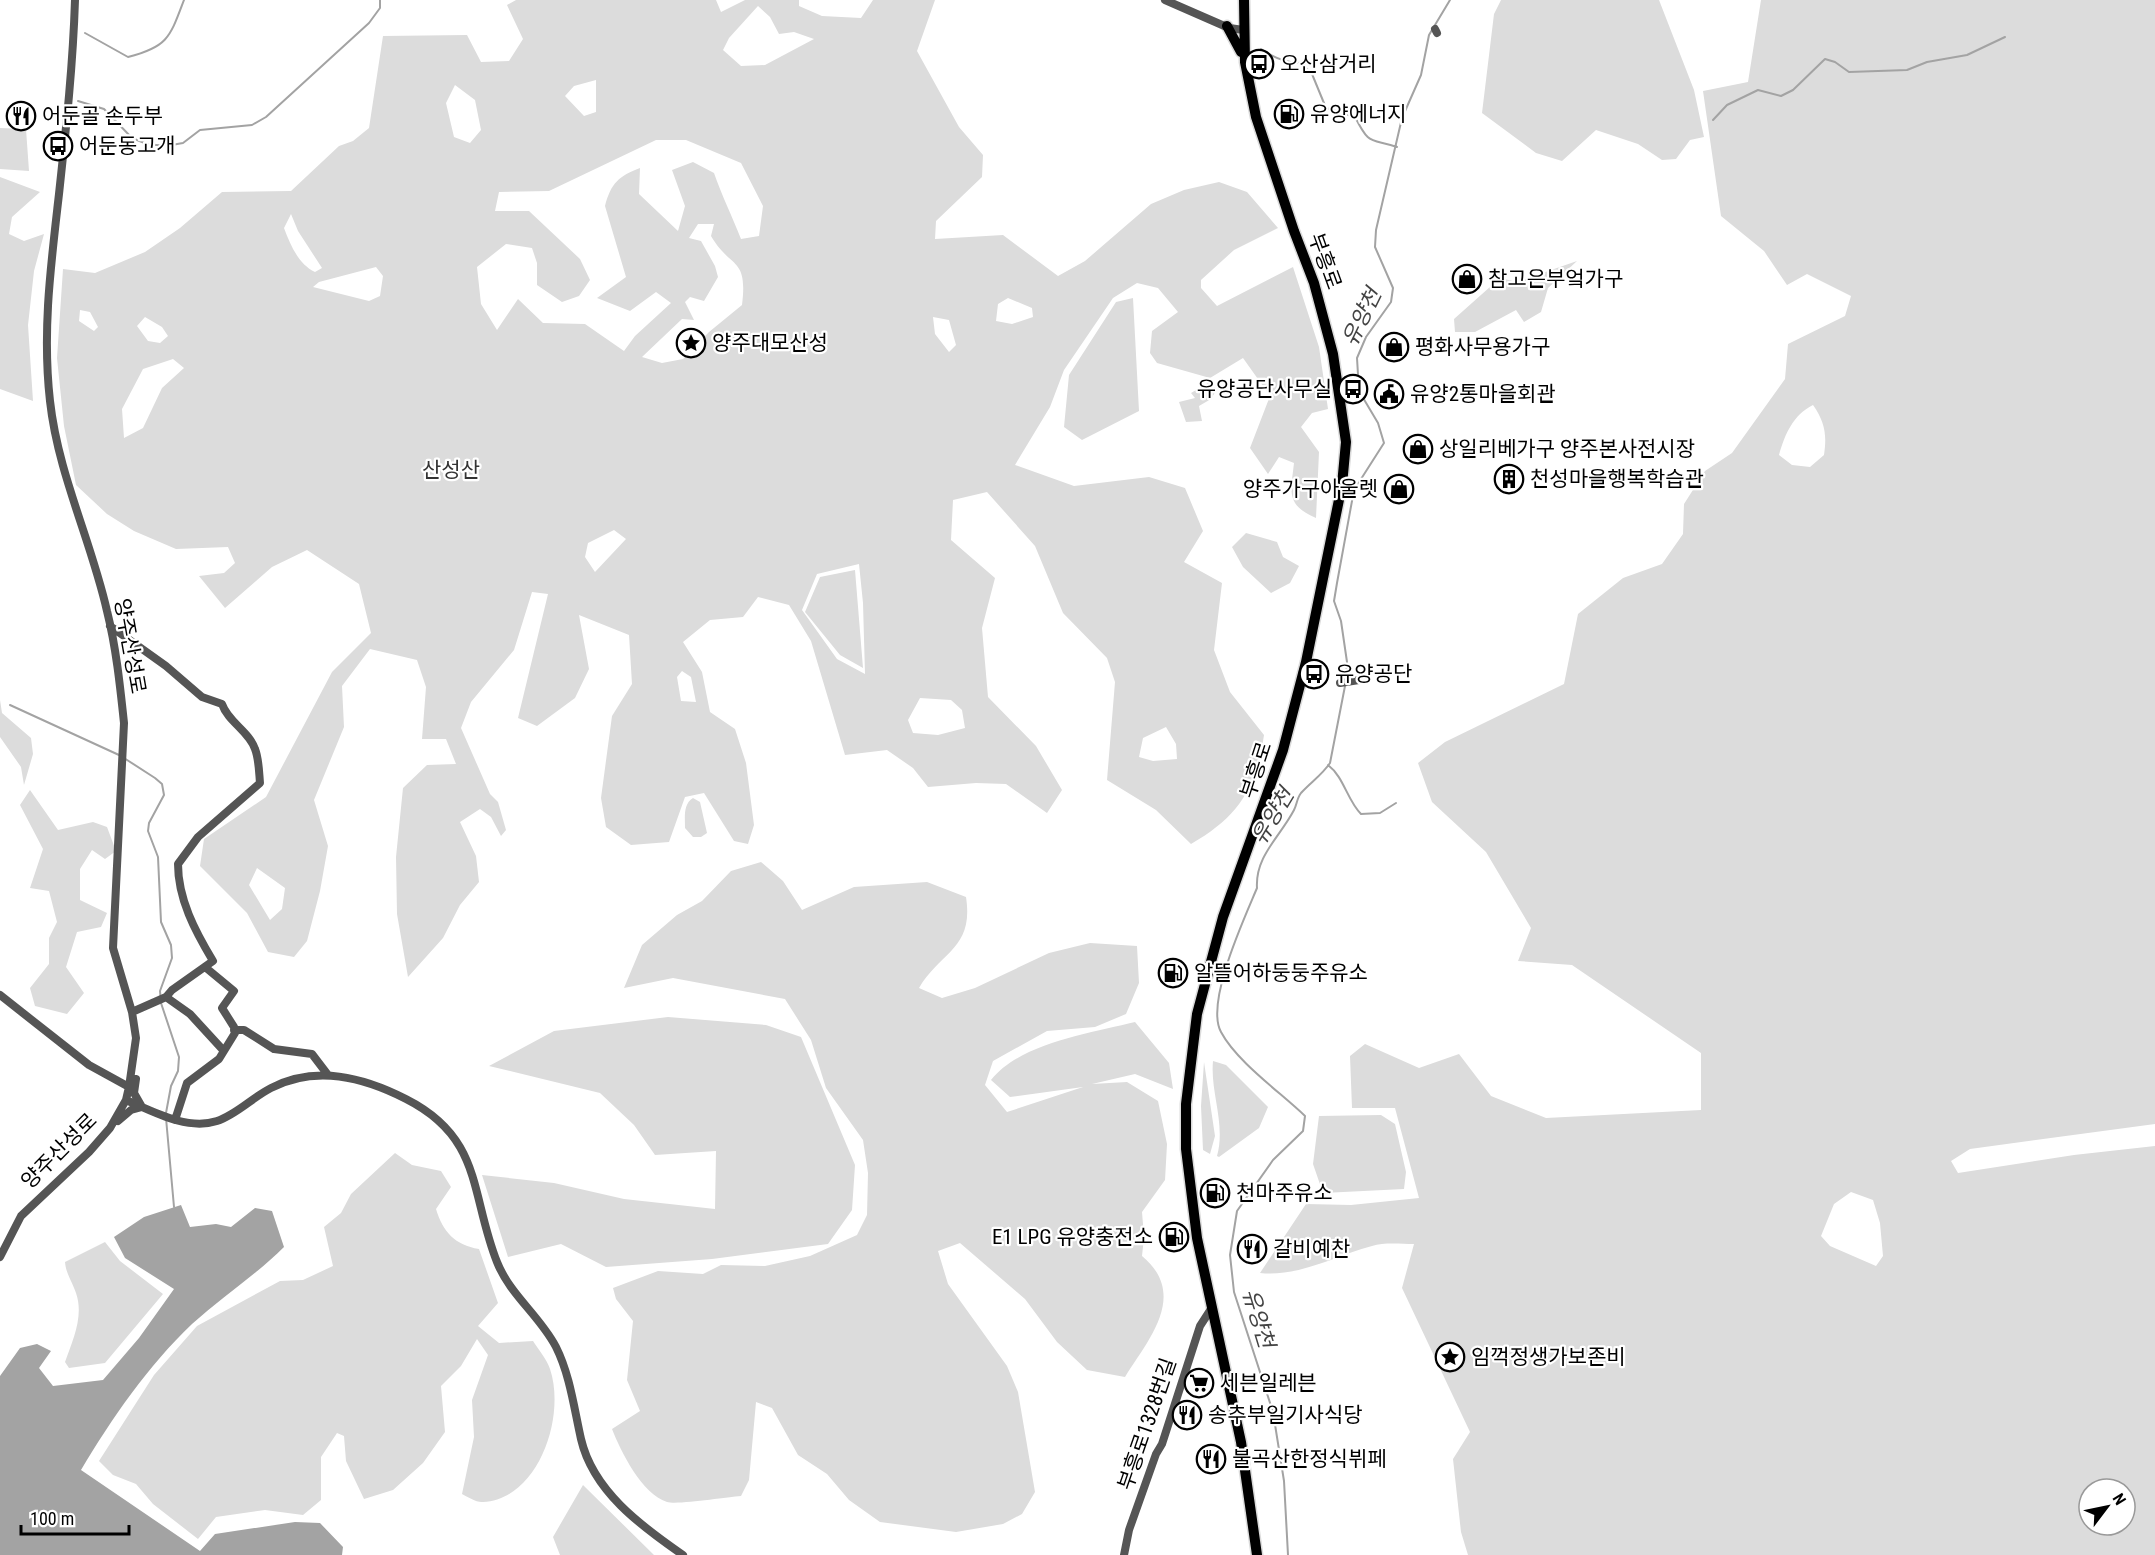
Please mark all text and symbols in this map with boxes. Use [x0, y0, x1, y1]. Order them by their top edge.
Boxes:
bus stop icon: 오산삼거리 [1243, 48, 1275, 80]
place label: 오산삼거리 [1280, 52, 1377, 76]
fuel station icon: 유양에너지 [1273, 98, 1305, 130]
restaurant icon: 어둔골 손두부 [5, 100, 37, 132]
place label: 유양에너지 [1310, 102, 1407, 126]
place label: 어둔골 손두부 [42, 104, 163, 128]
bus stop icon: 어둔동고개 [42, 130, 74, 162]
place label: 어둔동고개 [79, 134, 176, 158]
street label: 부흥로 [1304, 230, 1346, 292]
shop icon: 참고은부엌가구 [1451, 263, 1483, 295]
place label: 참고은부엌가구 [1488, 267, 1623, 291]
water label: 유양천 [1337, 282, 1387, 350]
place icon: 양주대모산성 [675, 327, 707, 359]
place label: 양주대모산성 [712, 331, 828, 355]
shop icon: 평화사무용가구 [1378, 331, 1410, 363]
place label: 평화사무용가구 [1415, 335, 1550, 359]
bus stop icon: 유양공단사무실 [1337, 373, 1369, 405]
place label: 유양공단사무실 [1197, 377, 1332, 401]
public building icon: 유양2통마을회관 [1373, 378, 1405, 410]
place label: 유양2통마을회관 [1410, 382, 1556, 406]
shop icon: 상일리베가구 양주본사전시장 [1402, 433, 1434, 465]
place label: 상일리베가구 양주본사전시장 [1439, 437, 1695, 461]
park label: 산성산 [422, 458, 480, 482]
building icon: 천성마을행복학습관 [1493, 463, 1525, 495]
place label: 천성마을행복학습관 [1530, 467, 1704, 491]
shop icon: 양주가구아울렛 [1383, 473, 1415, 505]
place label: 양주가구아울렛 [1243, 477, 1378, 501]
street label: 양주산성로 [110, 596, 150, 696]
bus stop icon: 유양공단 [1298, 658, 1330, 690]
place label: 유양공단 [1335, 662, 1412, 686]
street label: 부흥로 [1236, 739, 1276, 801]
water label: 유양천 [1246, 781, 1300, 849]
fuel station icon: 알뜰어하둥둥주유소 [1157, 957, 1189, 989]
place label: 알뜰어하둥둥주유소 [1194, 961, 1368, 985]
street label: 양주산성로 [16, 1108, 102, 1194]
fuel station icon: 천마주유소 [1199, 1177, 1231, 1209]
place label: 천마주유소 [1236, 1181, 1333, 1205]
fuel station icon: E1 LPG 유양충전소 [1158, 1221, 1190, 1253]
place label: E1 LPG 유양충전소 [992, 1225, 1153, 1249]
restaurant icon: 갈비예찬 [1236, 1233, 1268, 1265]
place label: 갈비예찬 [1273, 1237, 1350, 1261]
water label: 유양천 [1238, 1285, 1280, 1353]
place icon: 임꺽정생가보존비 [1434, 1341, 1466, 1373]
place label: 임꺽정생가보존비 [1471, 1345, 1626, 1369]
street label: 부흥로1328번길 [1113, 1355, 1181, 1493]
supermarket icon: 세븐일레븐 [1183, 1367, 1215, 1399]
place label: 세븐일레븐 [1220, 1371, 1317, 1395]
restaurant icon: 송추부일기사식당 [1171, 1399, 1203, 1431]
place label: 송추부일기사식당 [1208, 1403, 1363, 1427]
restaurant icon: 불곡산한정식뷔페 [1195, 1443, 1227, 1475]
place label: 불곡산한정식뷔페 [1232, 1447, 1387, 1471]
north arrow [2077, 1477, 2137, 1537]
text: N [2109, 1490, 2130, 1509]
scale bar [21, 1498, 129, 1536]
text: 100 m [30, 1508, 74, 1529]

